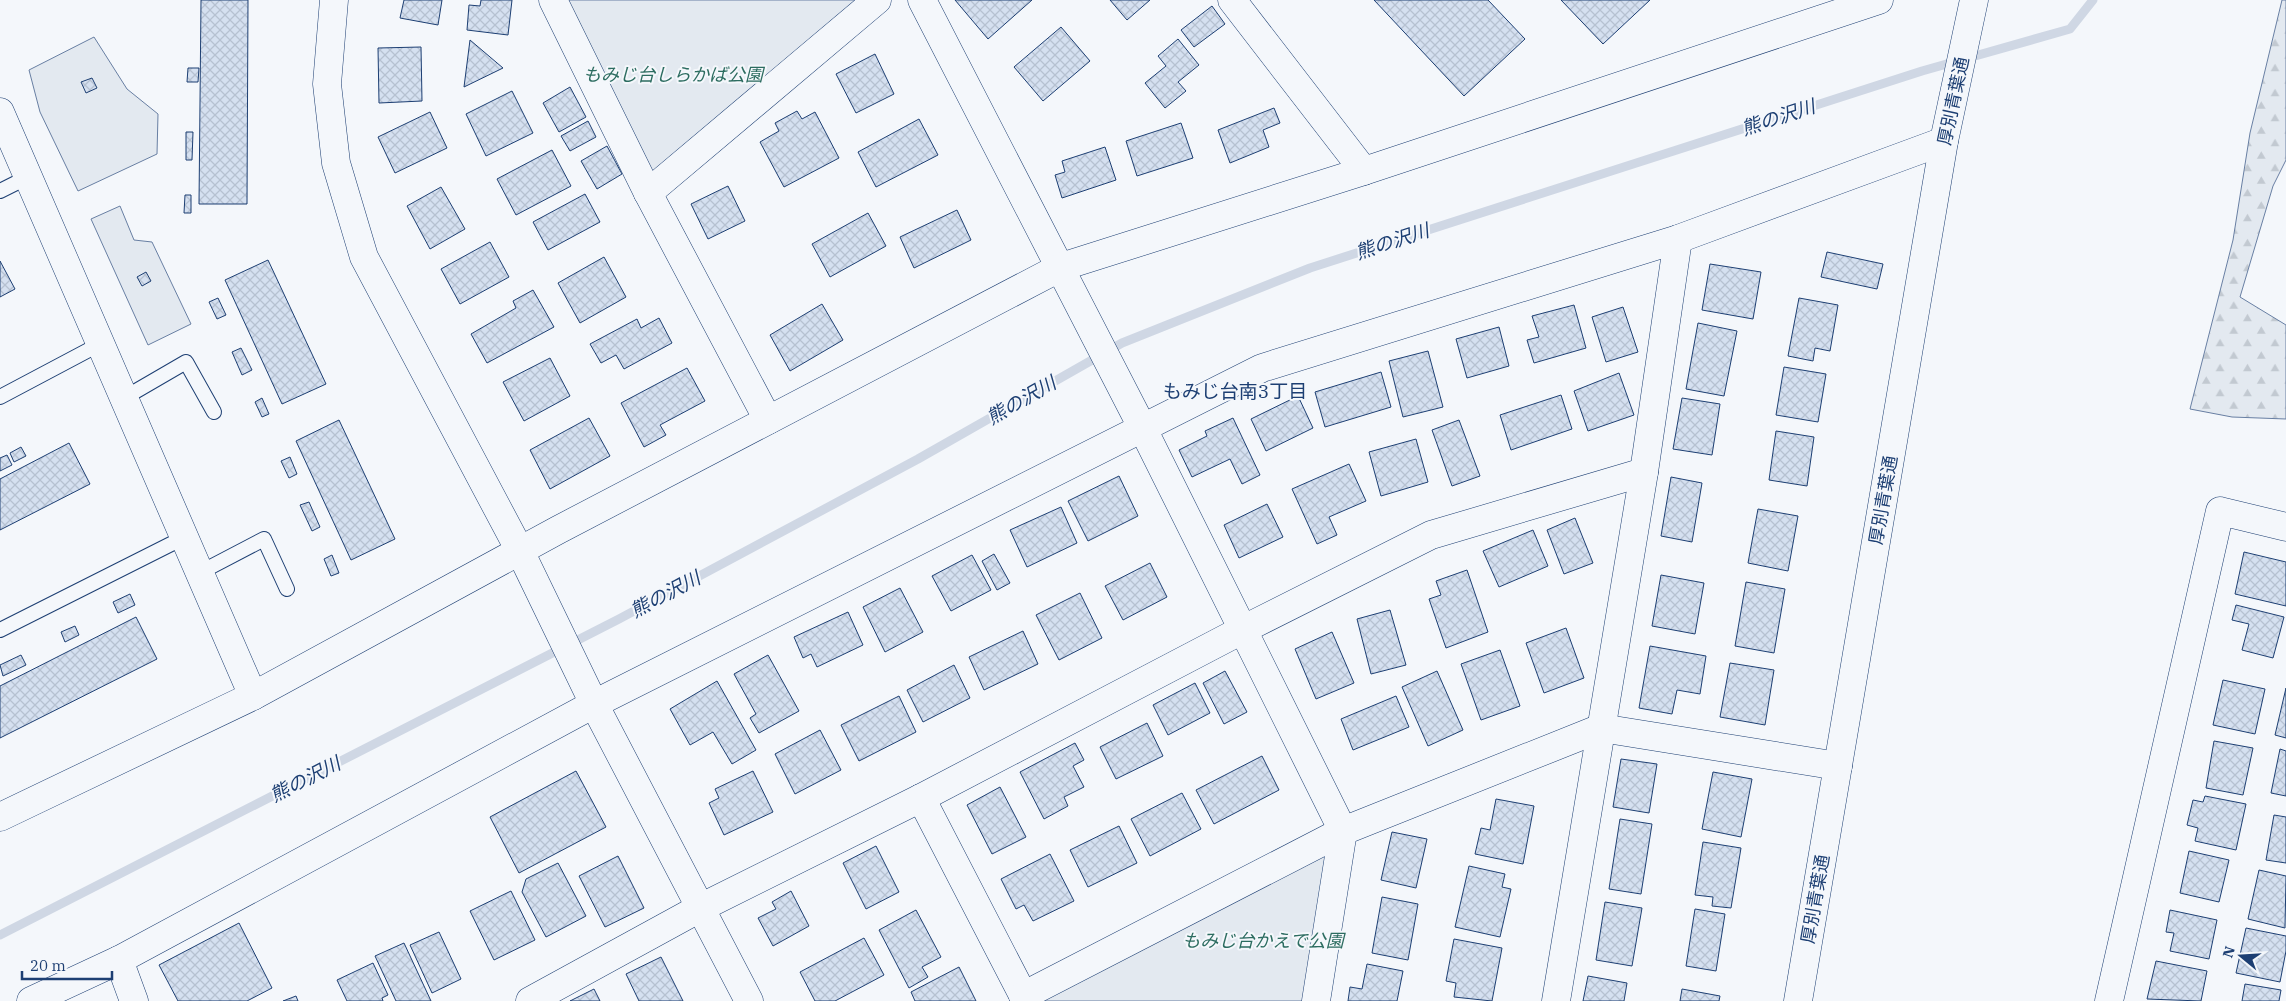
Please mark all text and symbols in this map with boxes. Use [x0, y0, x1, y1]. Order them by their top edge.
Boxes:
street label: 厚別青葉通 [1932, 55, 1974, 147]
park label: もみじ台しらかば公園 [583, 63, 766, 86]
water label: 熊の沢川 [1738, 93, 1820, 140]
water label: 熊の沢川 [1352, 217, 1434, 264]
water label: 熊の沢川 [982, 370, 1062, 429]
district label: もみじ台南3丁目 [1163, 379, 1307, 403]
street label: 厚別青葉通 [1864, 454, 1902, 546]
water label: 熊の沢川 [626, 565, 706, 622]
water label: 熊の沢川 [266, 750, 346, 807]
street label: 厚別青葉通 [1796, 853, 1834, 945]
park label: もみじ台かえで公園 [1182, 929, 1347, 952]
north arrow [2216, 931, 2266, 981]
text: N [2218, 944, 2239, 960]
scale bar [22, 948, 112, 980]
text: 20 m [30, 956, 66, 975]

